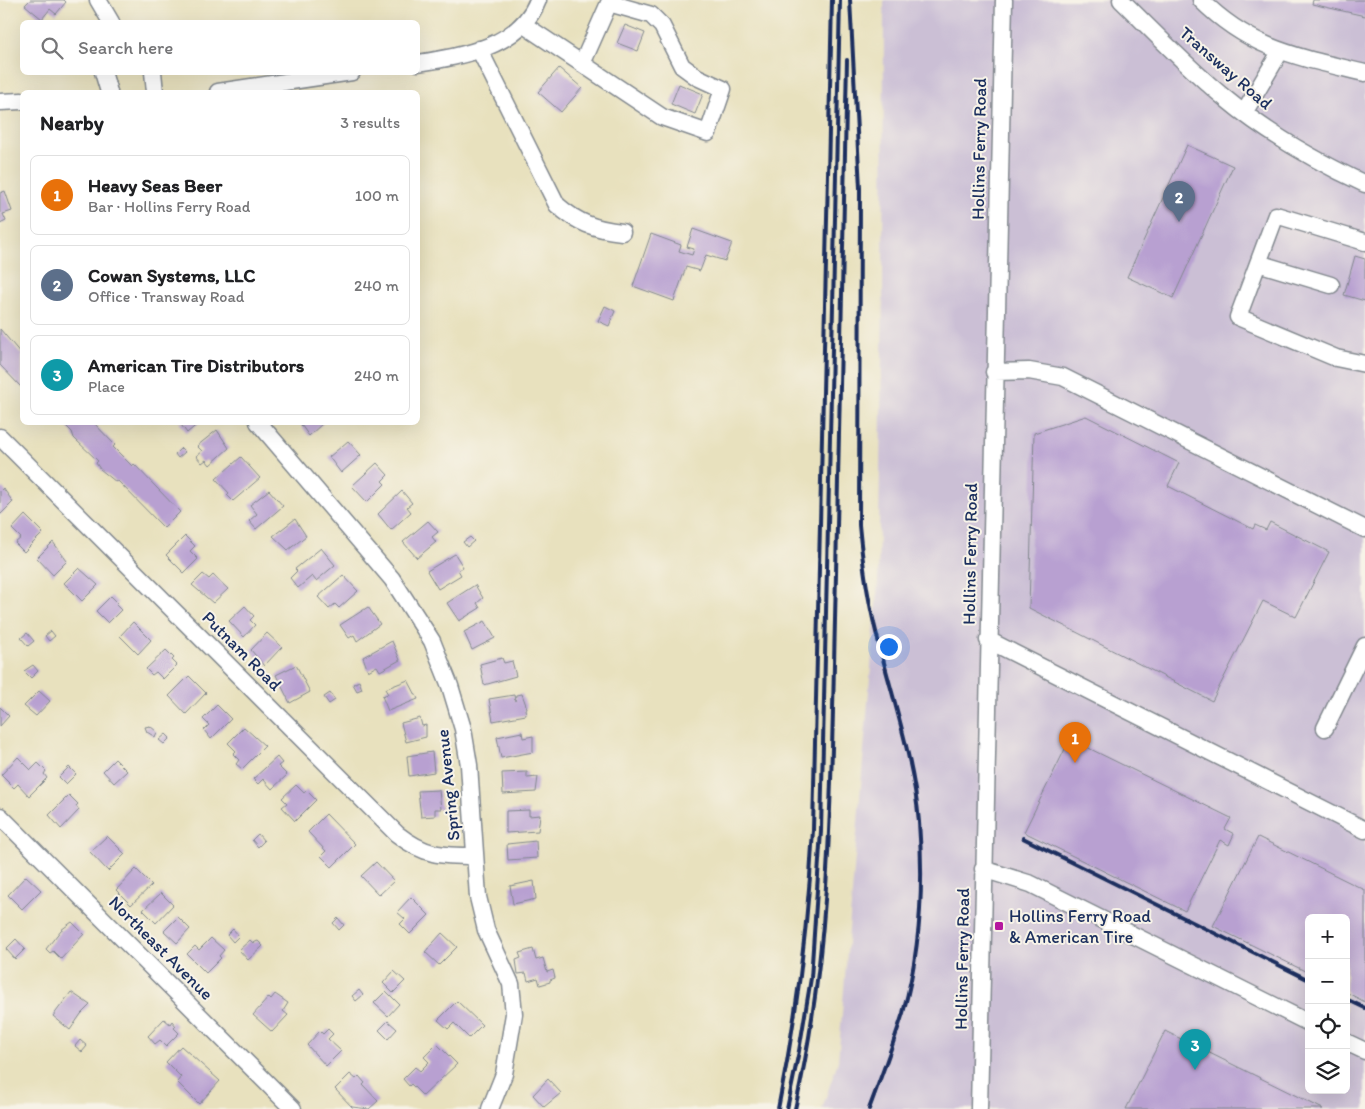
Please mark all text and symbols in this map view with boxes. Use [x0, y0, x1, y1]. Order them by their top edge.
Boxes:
search box [20, 20, 420, 75]
street label: Transway Road [1175, 22, 1277, 114]
icon: search [38, 34, 66, 62]
text: Search here [78, 36, 173, 59]
street label: Hollins Ferry Road [967, 77, 991, 220]
text: Nearby [40, 110, 104, 135]
text: 3 results [340, 113, 400, 132]
text: Heavy Seas Beer [88, 174, 222, 197]
pin: 2 [1163, 181, 1195, 222]
text: 1 [53, 186, 61, 205]
text: 100 m [355, 186, 399, 205]
text: Bar · Hollins Ferry Road [88, 197, 250, 216]
text: Cowan Systems, LLC [88, 264, 256, 287]
text: 2 [53, 276, 61, 295]
text: 240 m [354, 276, 399, 295]
text: Office · Transway Road [88, 287, 244, 306]
text: American Tire Distributors [88, 354, 304, 377]
text: 3 [53, 366, 61, 385]
text: 240 m [354, 366, 399, 385]
text: Place [88, 377, 125, 396]
street label: Hollins Ferry Road [958, 482, 982, 625]
street label: Putnam Road [197, 606, 287, 696]
your location [876, 634, 902, 660]
pin: 1 [1059, 722, 1091, 763]
street label: Spring Avenue [431, 728, 465, 842]
street label: Hollins Ferry Road [950, 887, 974, 1030]
street label: Northeast Avenue [104, 891, 218, 1005]
place label: Hollins Ferry Road & American Tire [1009, 905, 1151, 948]
map controls [1305, 914, 1350, 1094]
button: + [1305, 914, 1350, 959]
marker: Hollins Ferry Road & American Tire [993, 920, 1005, 932]
button: − [1305, 959, 1350, 1004]
button: locate [1305, 1004, 1350, 1049]
pin: 3 [1179, 1029, 1211, 1070]
button: layers [1305, 1049, 1350, 1094]

